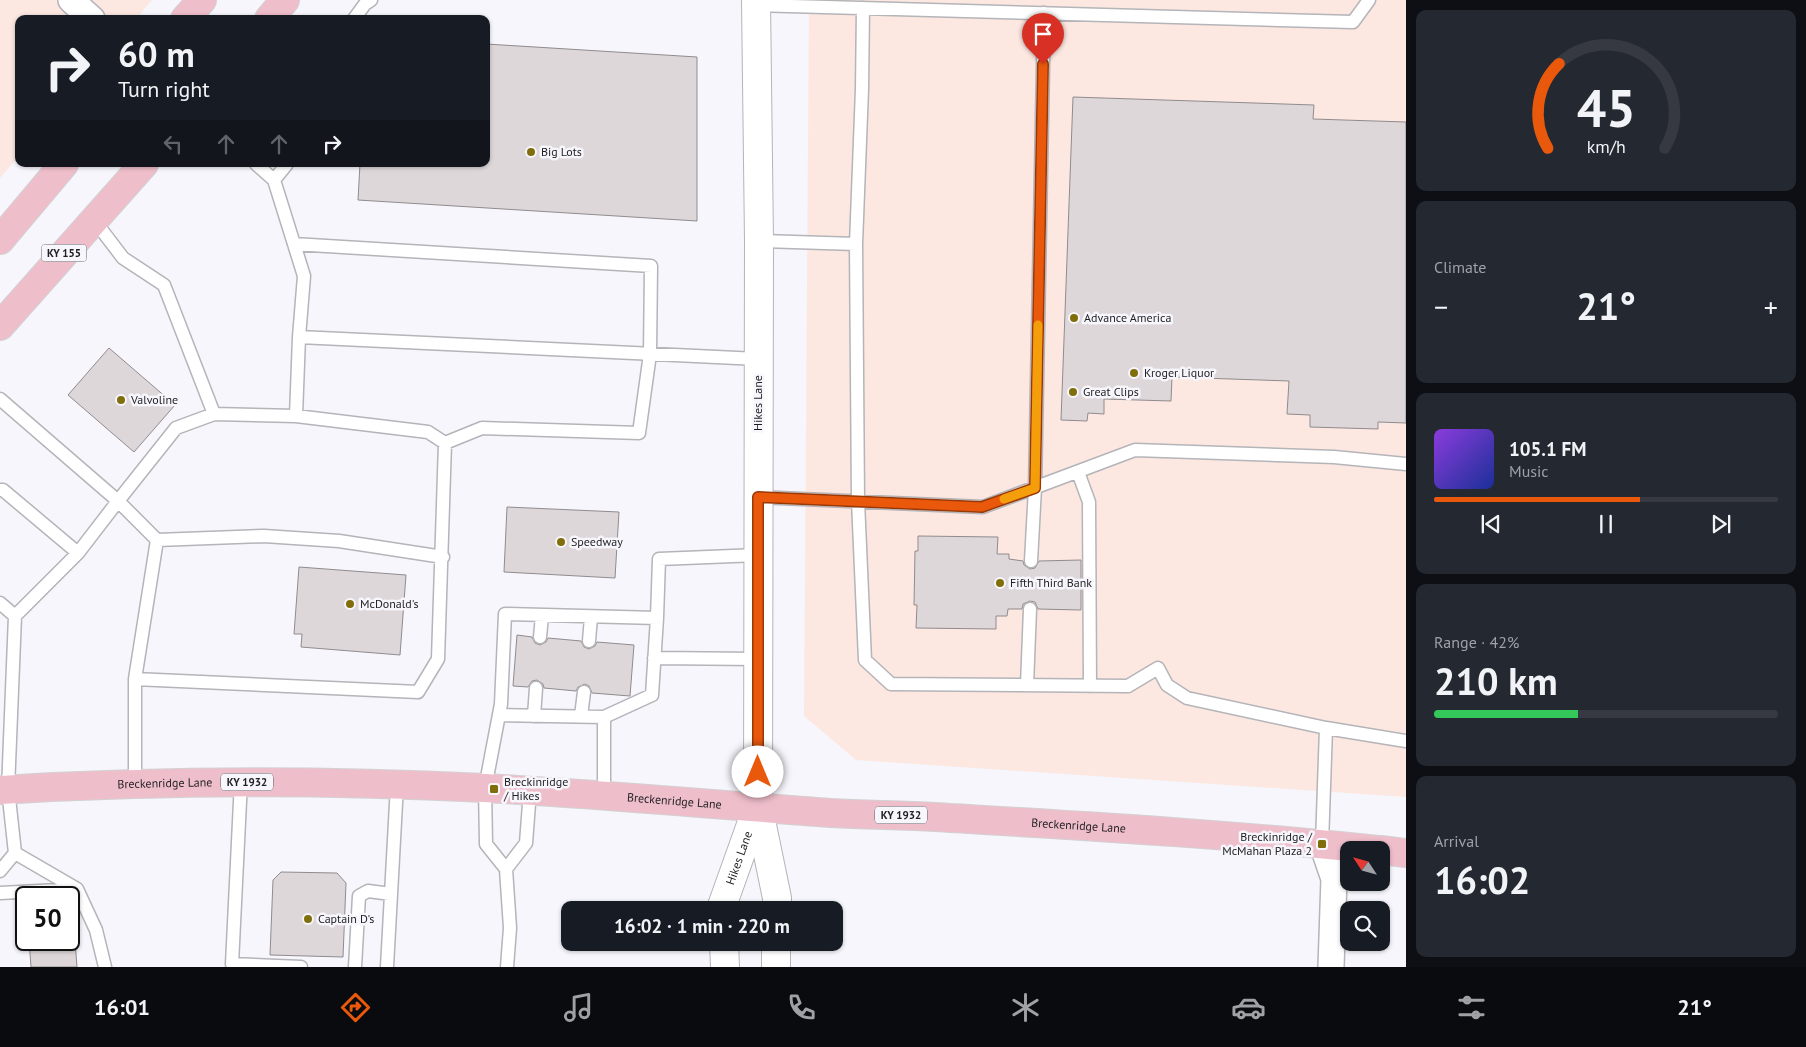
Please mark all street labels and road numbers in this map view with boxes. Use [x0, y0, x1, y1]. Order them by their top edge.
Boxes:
road number: KY 155 [42, 244, 86, 262]
street label: Hikes Lane [750, 375, 765, 431]
street label: Breckenridge Lane [117, 774, 212, 791]
road number: KY 1932 [221, 774, 273, 790]
street label: Breckenridge Lane [626, 789, 722, 812]
road number: KY 1932 [875, 806, 927, 824]
street label: Breckenridge Lane [1031, 815, 1126, 836]
street label: Hikes Lane [722, 829, 755, 887]

